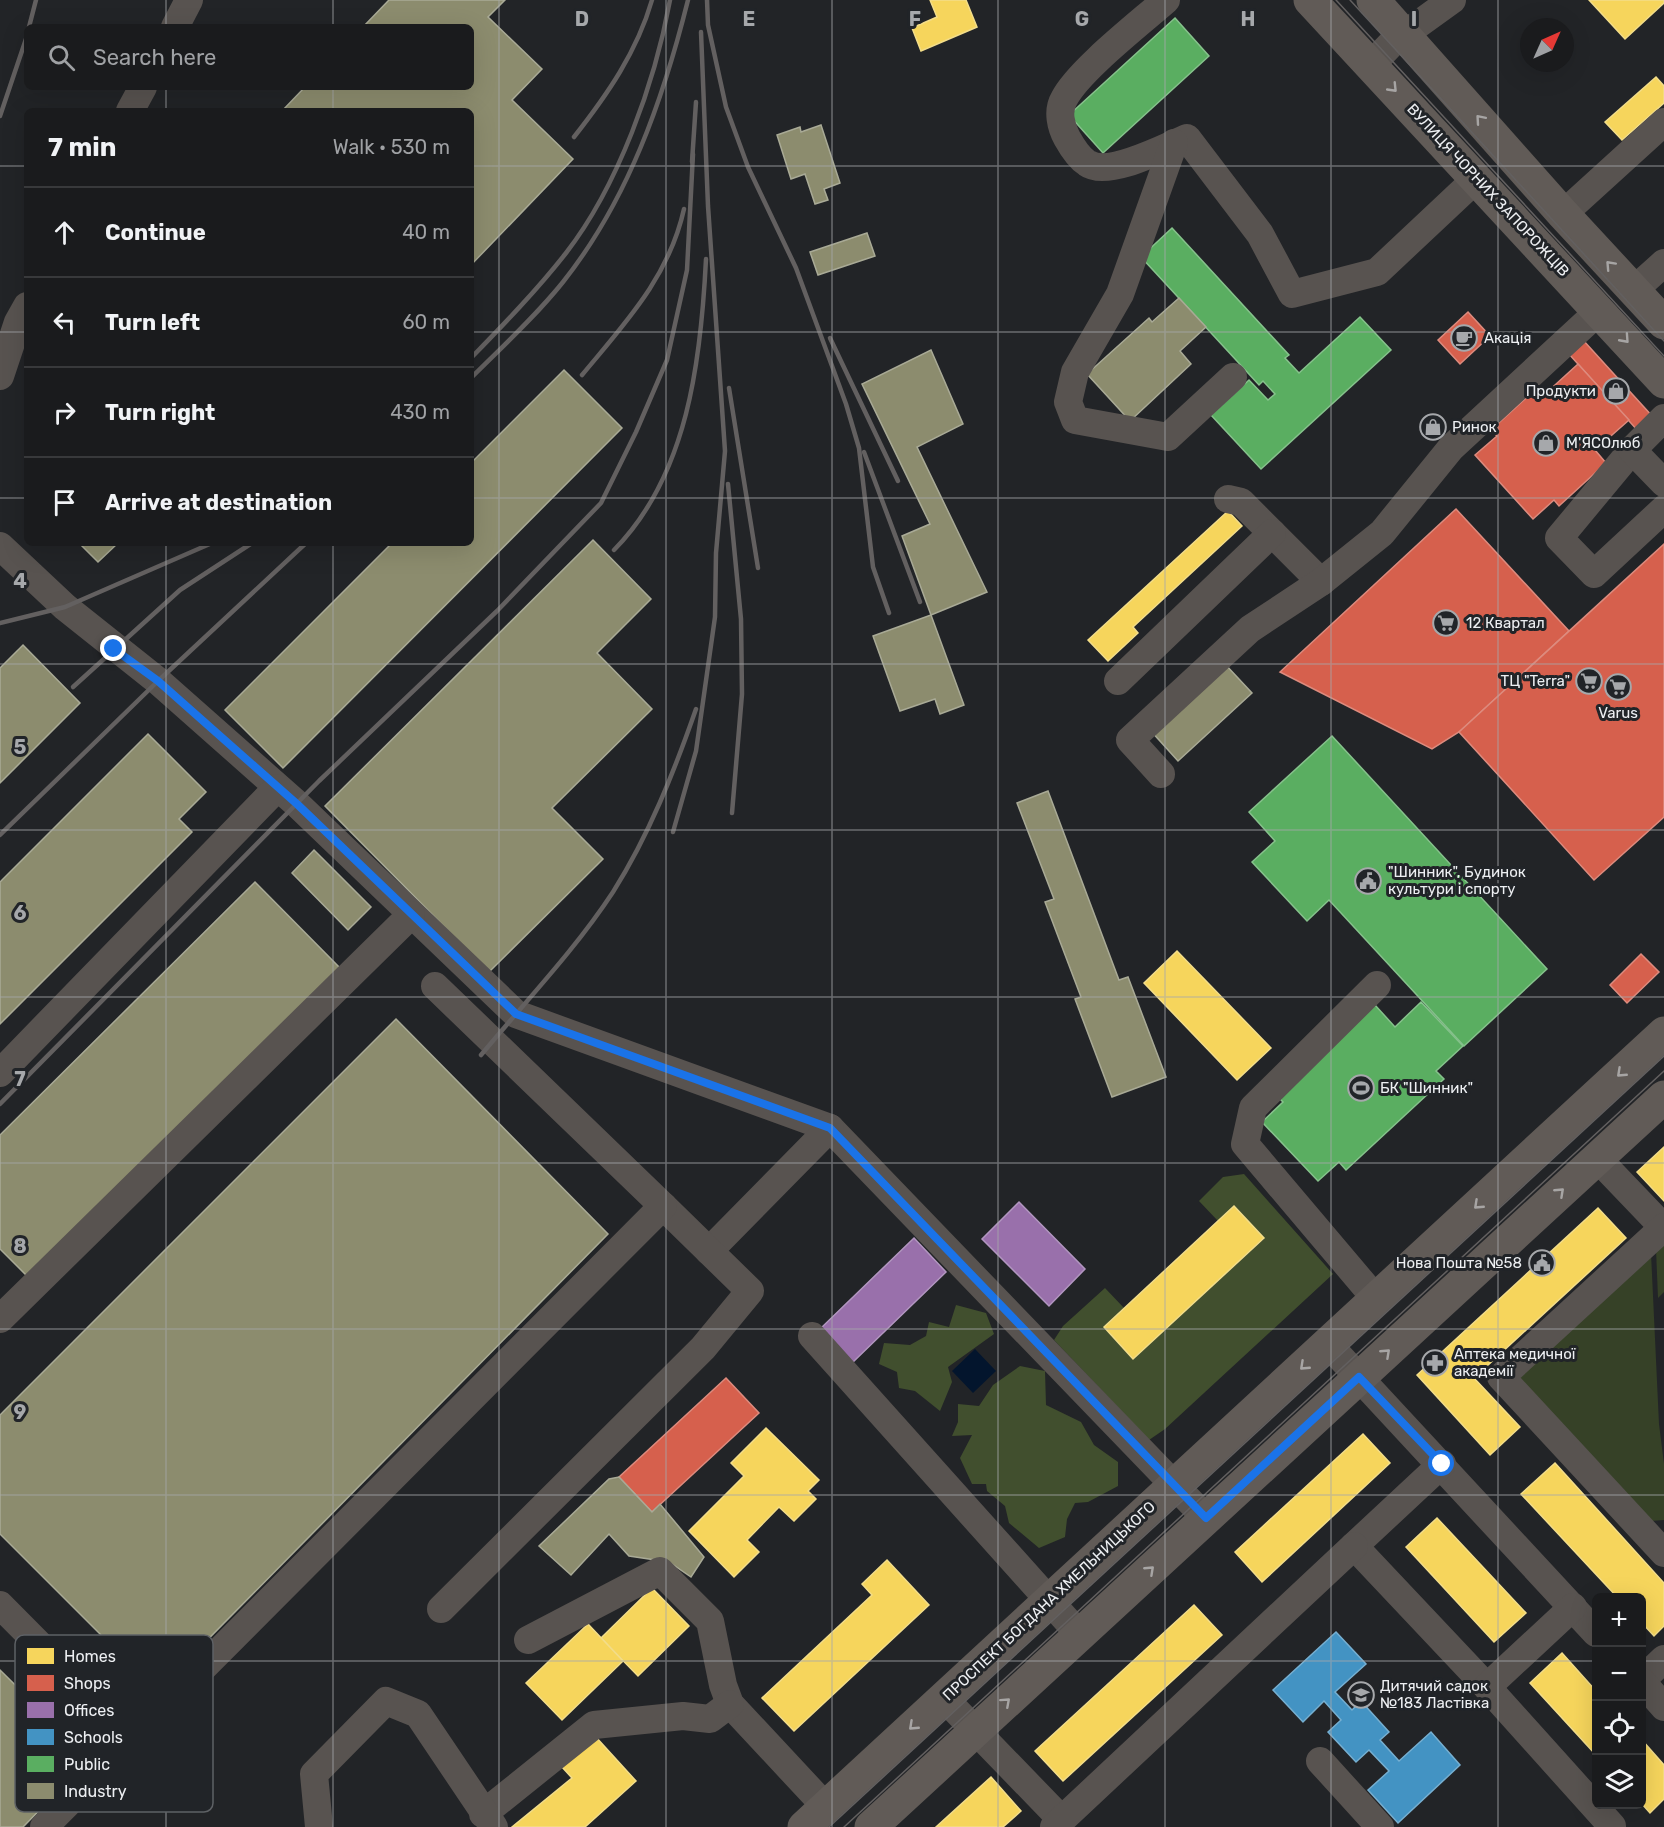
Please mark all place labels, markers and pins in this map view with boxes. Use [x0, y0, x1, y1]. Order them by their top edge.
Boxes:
cafe icon: Акація [1449, 323, 1479, 353]
place label: Акація [1484, 329, 1531, 347]
shop icon: Продукти [1601, 376, 1631, 406]
place label: Продукти [1526, 382, 1596, 400]
shop icon: Ринок [1418, 412, 1448, 442]
place label: Ринок [1452, 418, 1497, 436]
shop icon: М'ЯСОлюб [1531, 428, 1561, 458]
place label: М'ЯСОлюб [1566, 434, 1640, 452]
supermarket icon: 12 Квартал [1431, 608, 1461, 638]
place label: 12 Квартал [1466, 614, 1545, 632]
supermarket icon: ТЦ "Terra" [1574, 666, 1604, 696]
place label: ТЦ "Terra" [1501, 672, 1570, 690]
supermarket icon: Varus [1603, 672, 1633, 702]
place label: Varus [1598, 704, 1638, 722]
place label: "Шинник", Будинок культури і спорту [1388, 863, 1526, 898]
public building icon: "Шинник", Будинок культури і спорту [1353, 866, 1383, 896]
sports icon: БК "Шинник" [1346, 1073, 1376, 1103]
place label: БК "Шинник" [1380, 1079, 1473, 1097]
public building icon: Нова Пошта №58 [1527, 1248, 1557, 1278]
place label: Нова Пошта №58 [1396, 1254, 1522, 1272]
place label: Аптека медичної академії [1454, 1345, 1576, 1380]
pharmacy icon: Аптека медичної академії [1420, 1348, 1450, 1378]
place label: Дитячий садок №183 Ластівка [1380, 1677, 1489, 1712]
school or university icon: Дитячий садок №183 Ластівка [1346, 1680, 1376, 1710]

